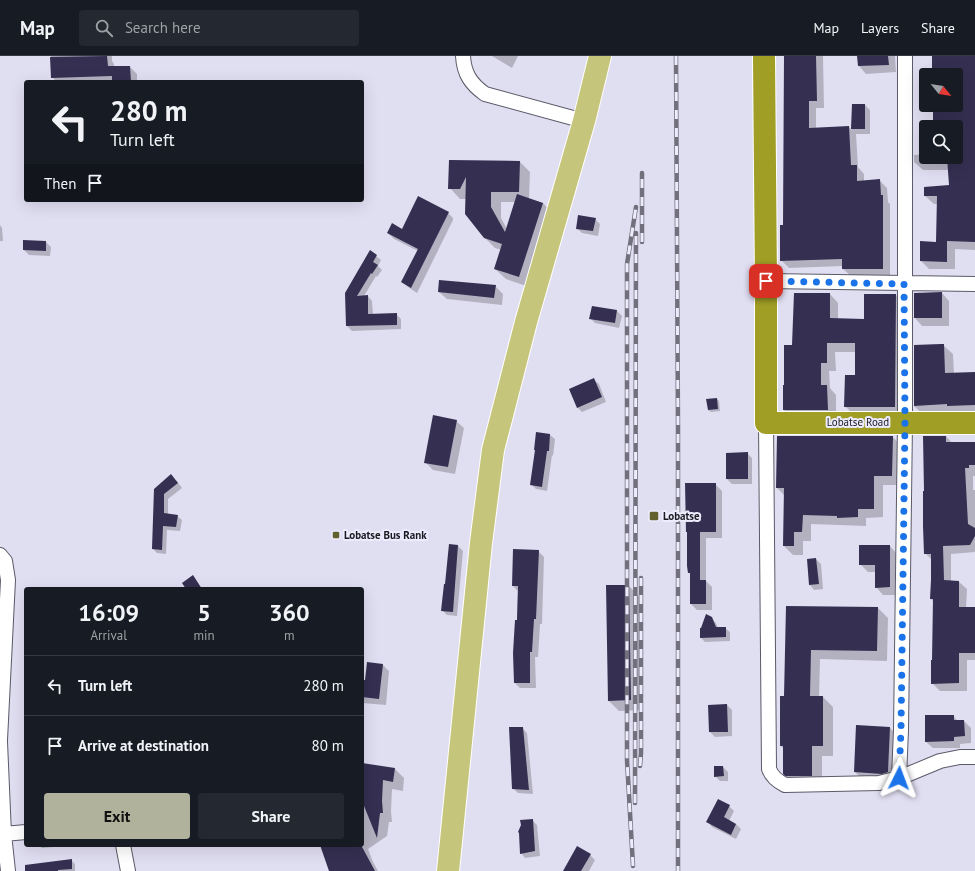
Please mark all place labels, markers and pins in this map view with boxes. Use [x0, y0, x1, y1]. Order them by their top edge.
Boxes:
pin [749, 264, 783, 298]
place label: Lobatse [663, 509, 700, 523]
marker: Lobatse [648, 510, 660, 522]
place label: Lobatse Bus Rank [344, 528, 427, 542]
marker: Lobatse Bus Rank [331, 530, 341, 540]

